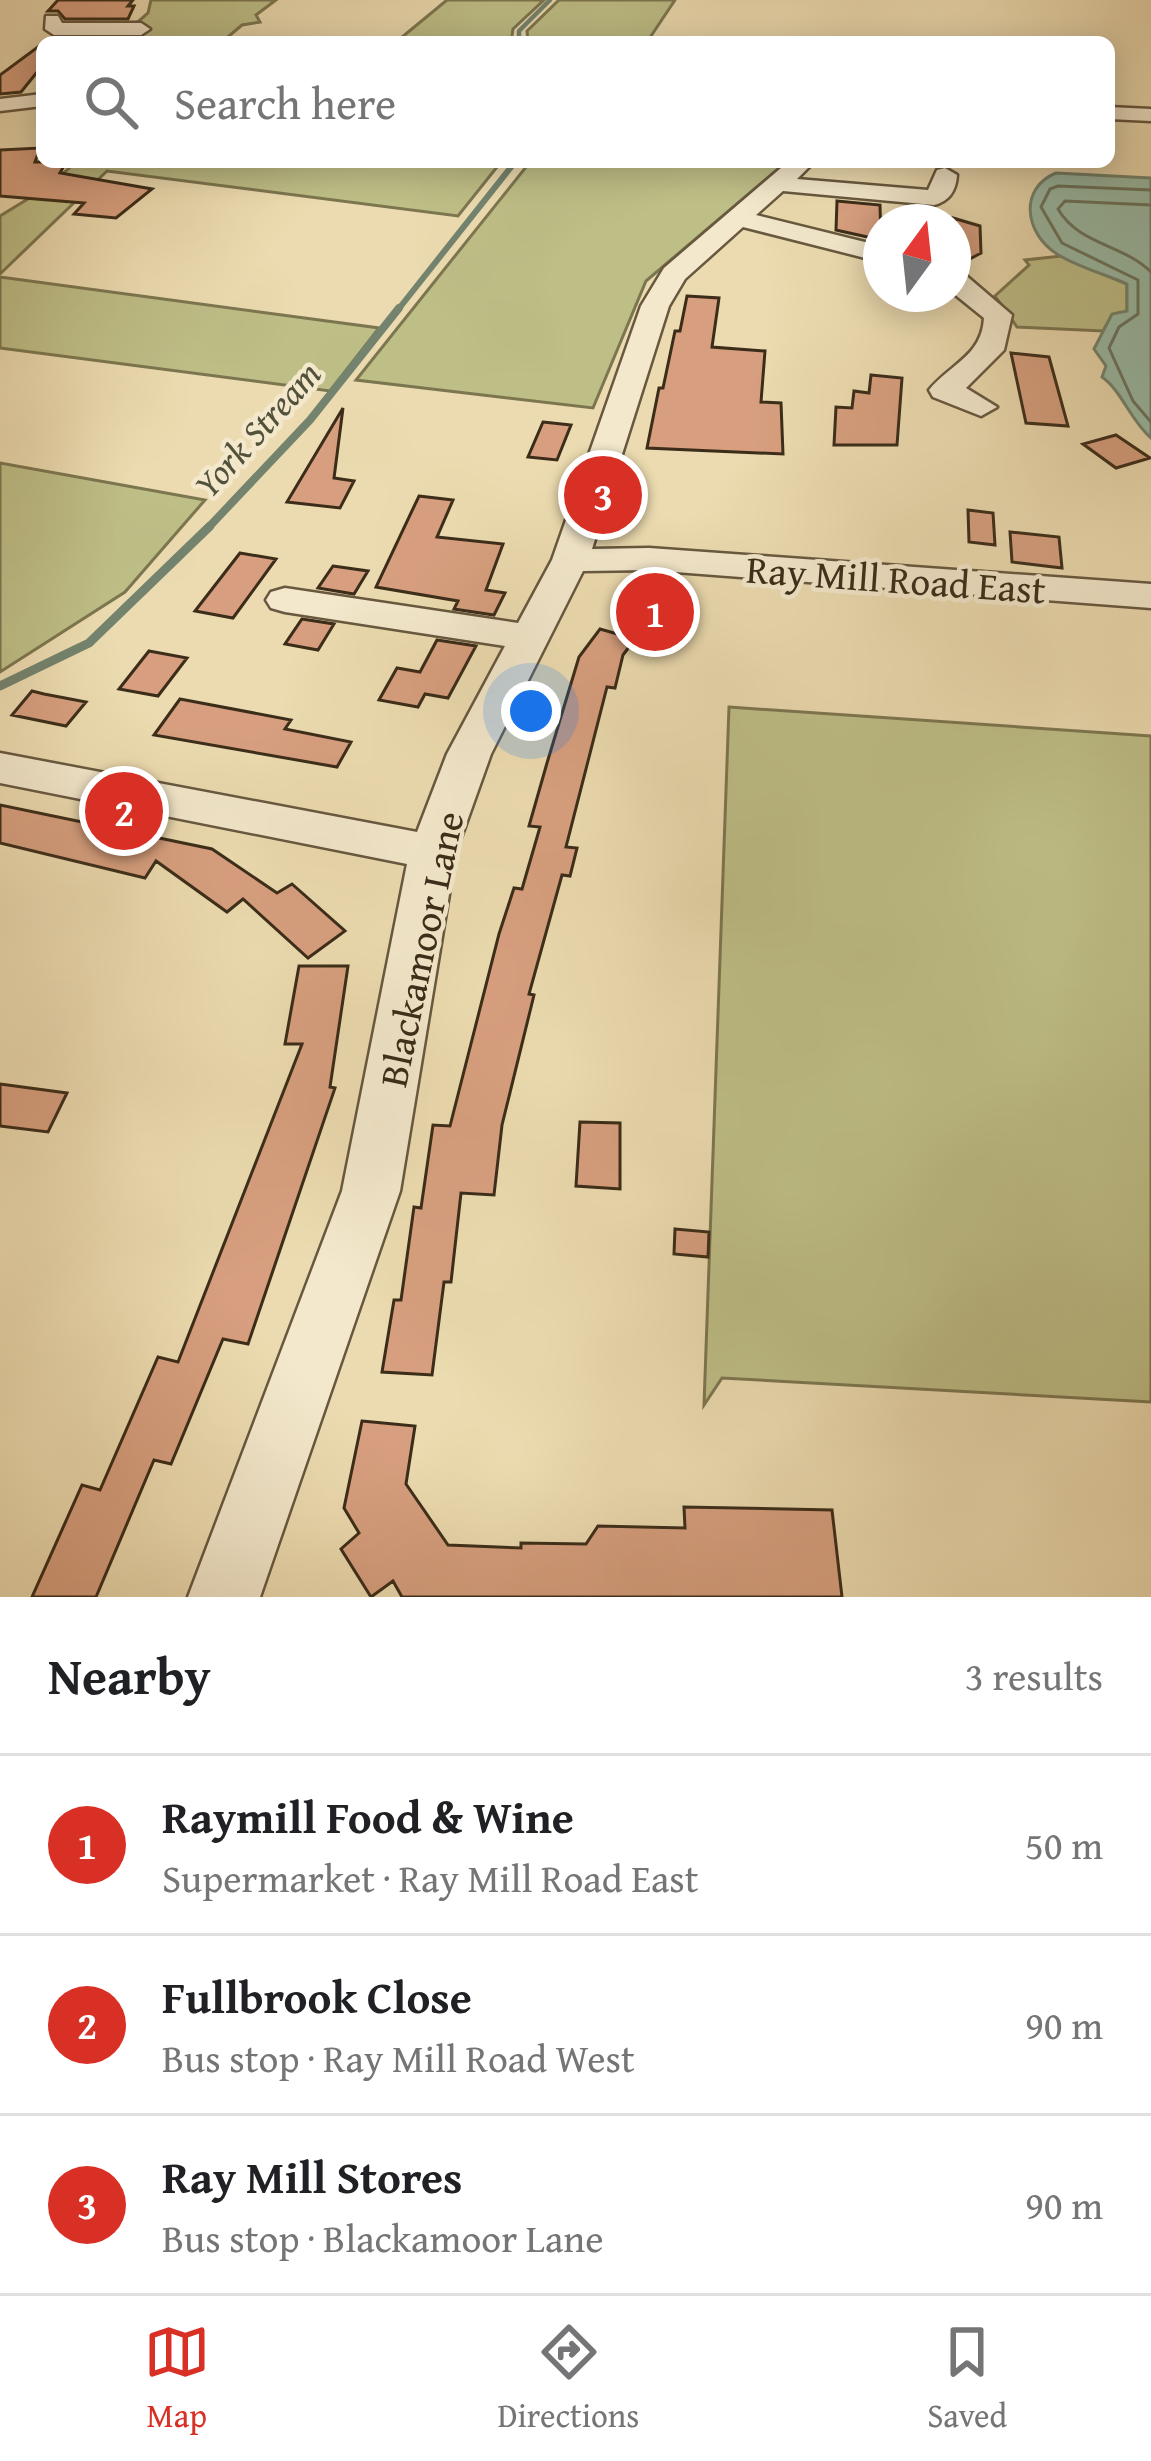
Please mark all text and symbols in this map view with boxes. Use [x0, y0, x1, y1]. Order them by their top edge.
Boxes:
search box [36, 36, 1115, 168]
icon: search [78, 69, 144, 135]
text: Search here [174, 70, 396, 135]
north arrow [863, 204, 971, 312]
water label: York Stream [181, 348, 333, 509]
pin: 3 [564, 450, 642, 540]
street label: Ray Mill Road East [744, 540, 1048, 617]
pin: 1 [616, 567, 694, 657]
your location [501, 681, 561, 741]
pin: 2 [85, 766, 163, 856]
street label: Blackamoor Lane [363, 806, 478, 1092]
text: Nearby [48, 1638, 211, 1713]
text: 3 results [965, 1647, 1103, 1704]
text: Raymill Food & Wine [162, 1784, 574, 1849]
text: 1 [77, 1816, 97, 1873]
text: 50 m [1025, 1816, 1103, 1873]
text: Supermarket · Ray Mill Road East [162, 1849, 699, 1906]
text: Fullbrook Close [162, 1964, 472, 2029]
text: 2 [77, 1996, 97, 2053]
text: 90 m [1025, 1996, 1103, 2053]
text: Bus stop · Ray Mill Road West [162, 2029, 635, 2086]
text: Ray Mill Stores [162, 2144, 462, 2209]
text: 3 [77, 2176, 97, 2233]
text: 90 m [1025, 2176, 1103, 2233]
text: Bus stop · Blackamoor Lane [162, 2209, 604, 2266]
tab: Map [144, 2319, 210, 2439]
tab: Directions [498, 2319, 639, 2439]
tab: Saved [927, 2319, 1007, 2439]

